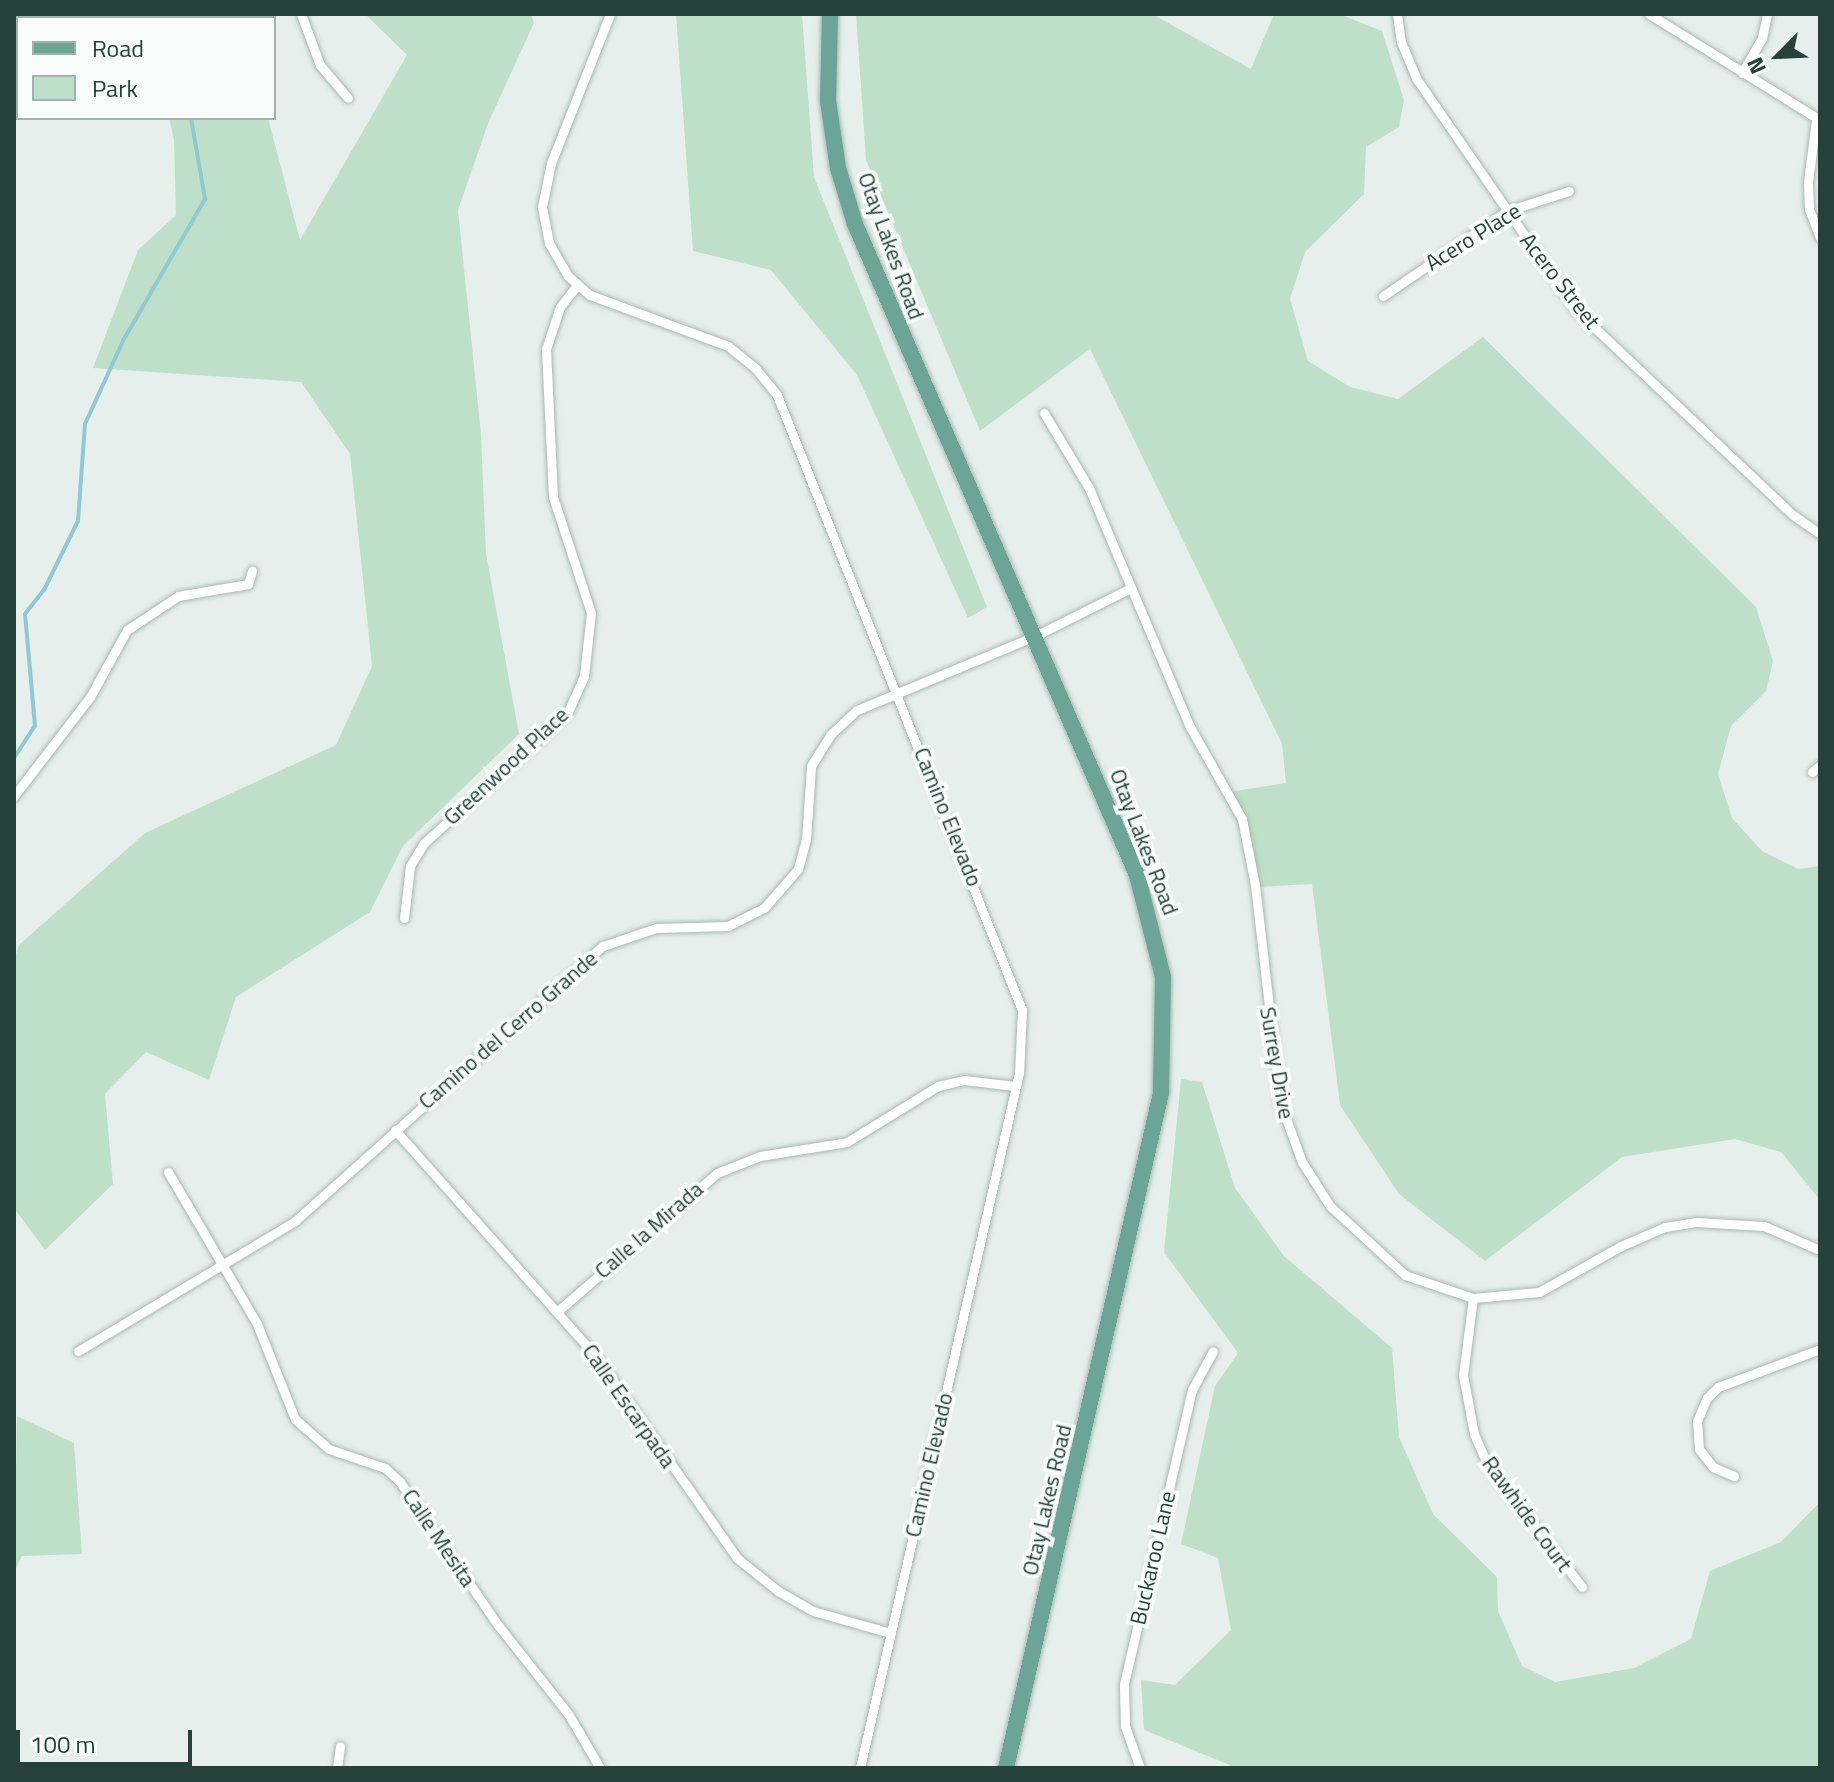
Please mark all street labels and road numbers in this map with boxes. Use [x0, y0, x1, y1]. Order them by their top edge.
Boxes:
street label: Otay Lakes Road [852, 169, 930, 323]
street label: Acero Place [1421, 197, 1525, 277]
street label: Acero Street [1514, 228, 1606, 334]
street label: Greenwood Place [438, 701, 574, 831]
street label: Camino Elevado [908, 744, 988, 890]
street label: Otay Lakes Road [1104, 765, 1184, 919]
street label: Camino del Cerro Grande [413, 945, 603, 1115]
street label: Surrey Drive [1254, 1005, 1300, 1121]
street label: Calle la Mirada [590, 1176, 708, 1284]
street label: Calle Escarpada [577, 1339, 681, 1473]
street label: Camino Elevado [900, 1390, 958, 1540]
street label: Otay Lakes Road [1017, 1422, 1077, 1578]
street label: Rawhide Court [1476, 1451, 1578, 1577]
street label: Calle Mesita [397, 1484, 481, 1592]
street label: Buckaroo Lane [1125, 1489, 1181, 1627]

